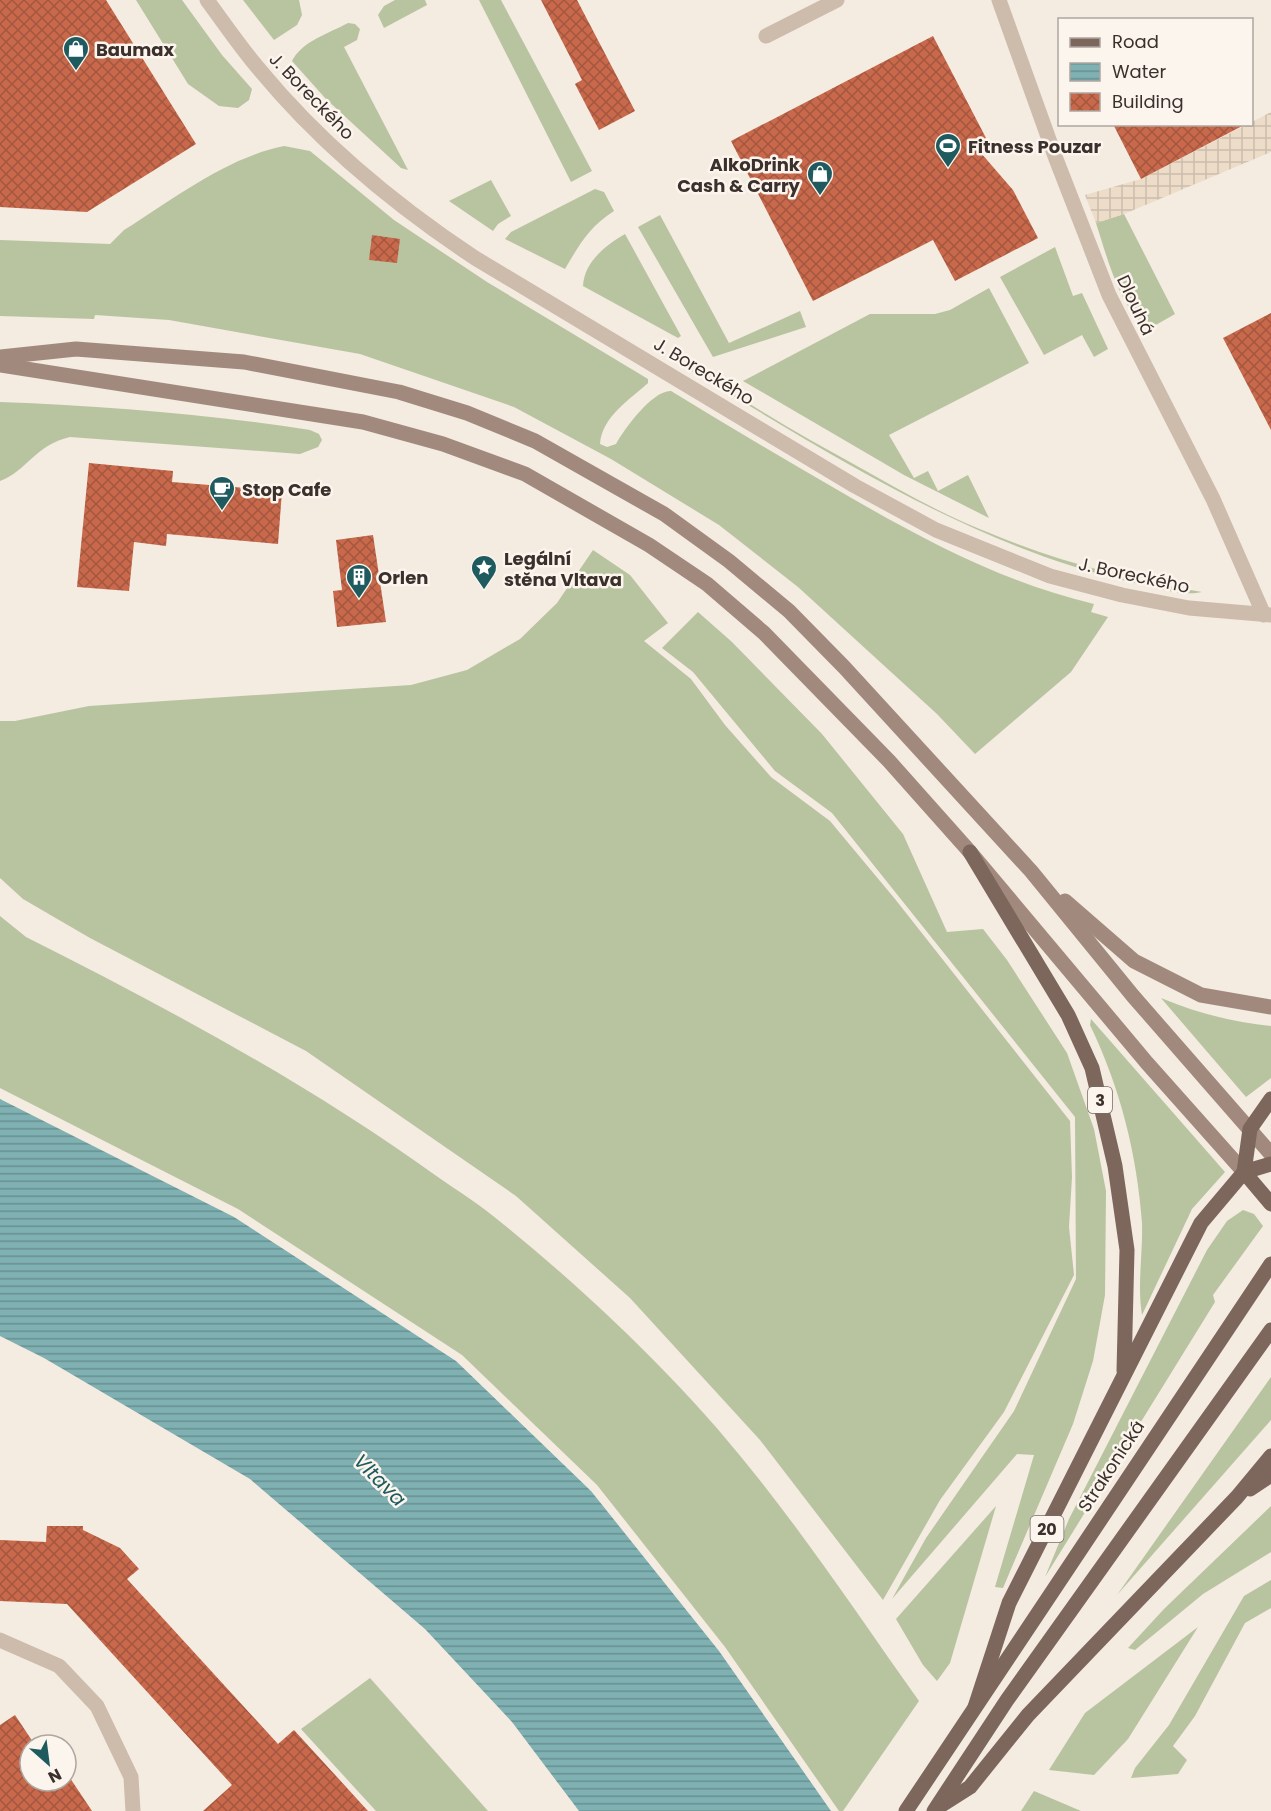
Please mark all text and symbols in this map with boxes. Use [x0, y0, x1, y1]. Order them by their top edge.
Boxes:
legend [1058, 18, 1253, 126]
text: Road [1112, 29, 1159, 54]
shop icon: Baumax [61, 34, 91, 72]
place label: Baumax [96, 37, 174, 62]
street label: J. Boreckého [264, 47, 360, 145]
text: Water [1112, 59, 1166, 84]
text: Building [1112, 89, 1184, 114]
sports icon: Fitness Pouzar [933, 131, 963, 169]
place label: Fitness Pouzar [968, 134, 1102, 159]
place label: AlkoDrink Cash & Carry [677, 152, 801, 198]
shop icon: AlkoDrink Cash & Carry [805, 159, 835, 197]
street label: Dlouhá [1111, 271, 1161, 339]
street label: J. Boreckého [649, 331, 759, 411]
cafe icon: Stop Cafe [207, 474, 237, 512]
place label: Stop Cafe [242, 477, 331, 502]
place label: Legální stěna Vltava [504, 546, 622, 592]
street label: J. Boreckého [1076, 551, 1192, 599]
place icon: Legální stěna Vltava [469, 553, 499, 591]
building icon: Orlen [344, 562, 374, 600]
place label: Orlen [378, 565, 428, 590]
road number: 3 [1088, 1087, 1112, 1113]
street label: Strakonická [1072, 1415, 1150, 1517]
water label: Vltava [347, 1447, 413, 1513]
road number: 20 [1030, 1516, 1064, 1542]
north arrow [18, 1733, 78, 1793]
text: N [44, 1763, 66, 1789]

